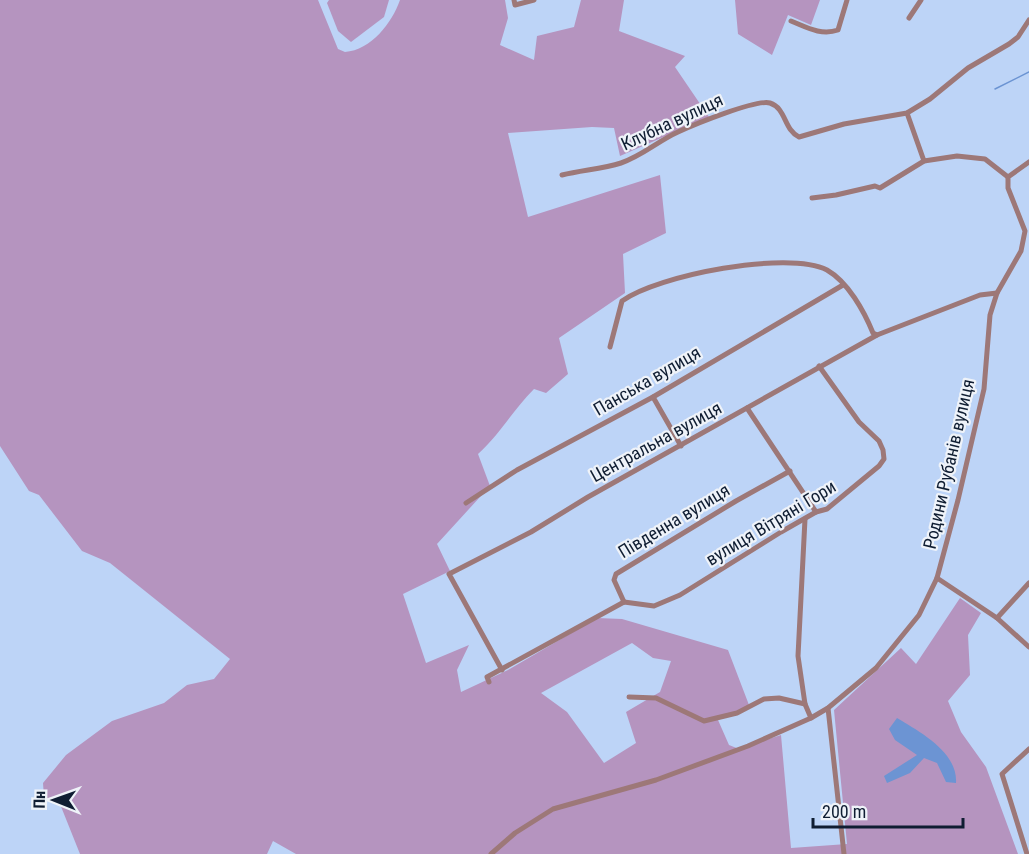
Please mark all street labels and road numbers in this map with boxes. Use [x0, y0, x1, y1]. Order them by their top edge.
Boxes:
street label: Клубна вулиця [618, 89, 726, 154]
street label: Панська вулиця [590, 341, 704, 420]
street label: Родини Рубанів вулиця [919, 377, 978, 551]
street label: Центральна вулиця [587, 397, 725, 486]
street label: вулиця Вітряні Гори [702, 476, 839, 570]
street label: Південна вулиця [614, 479, 733, 562]

